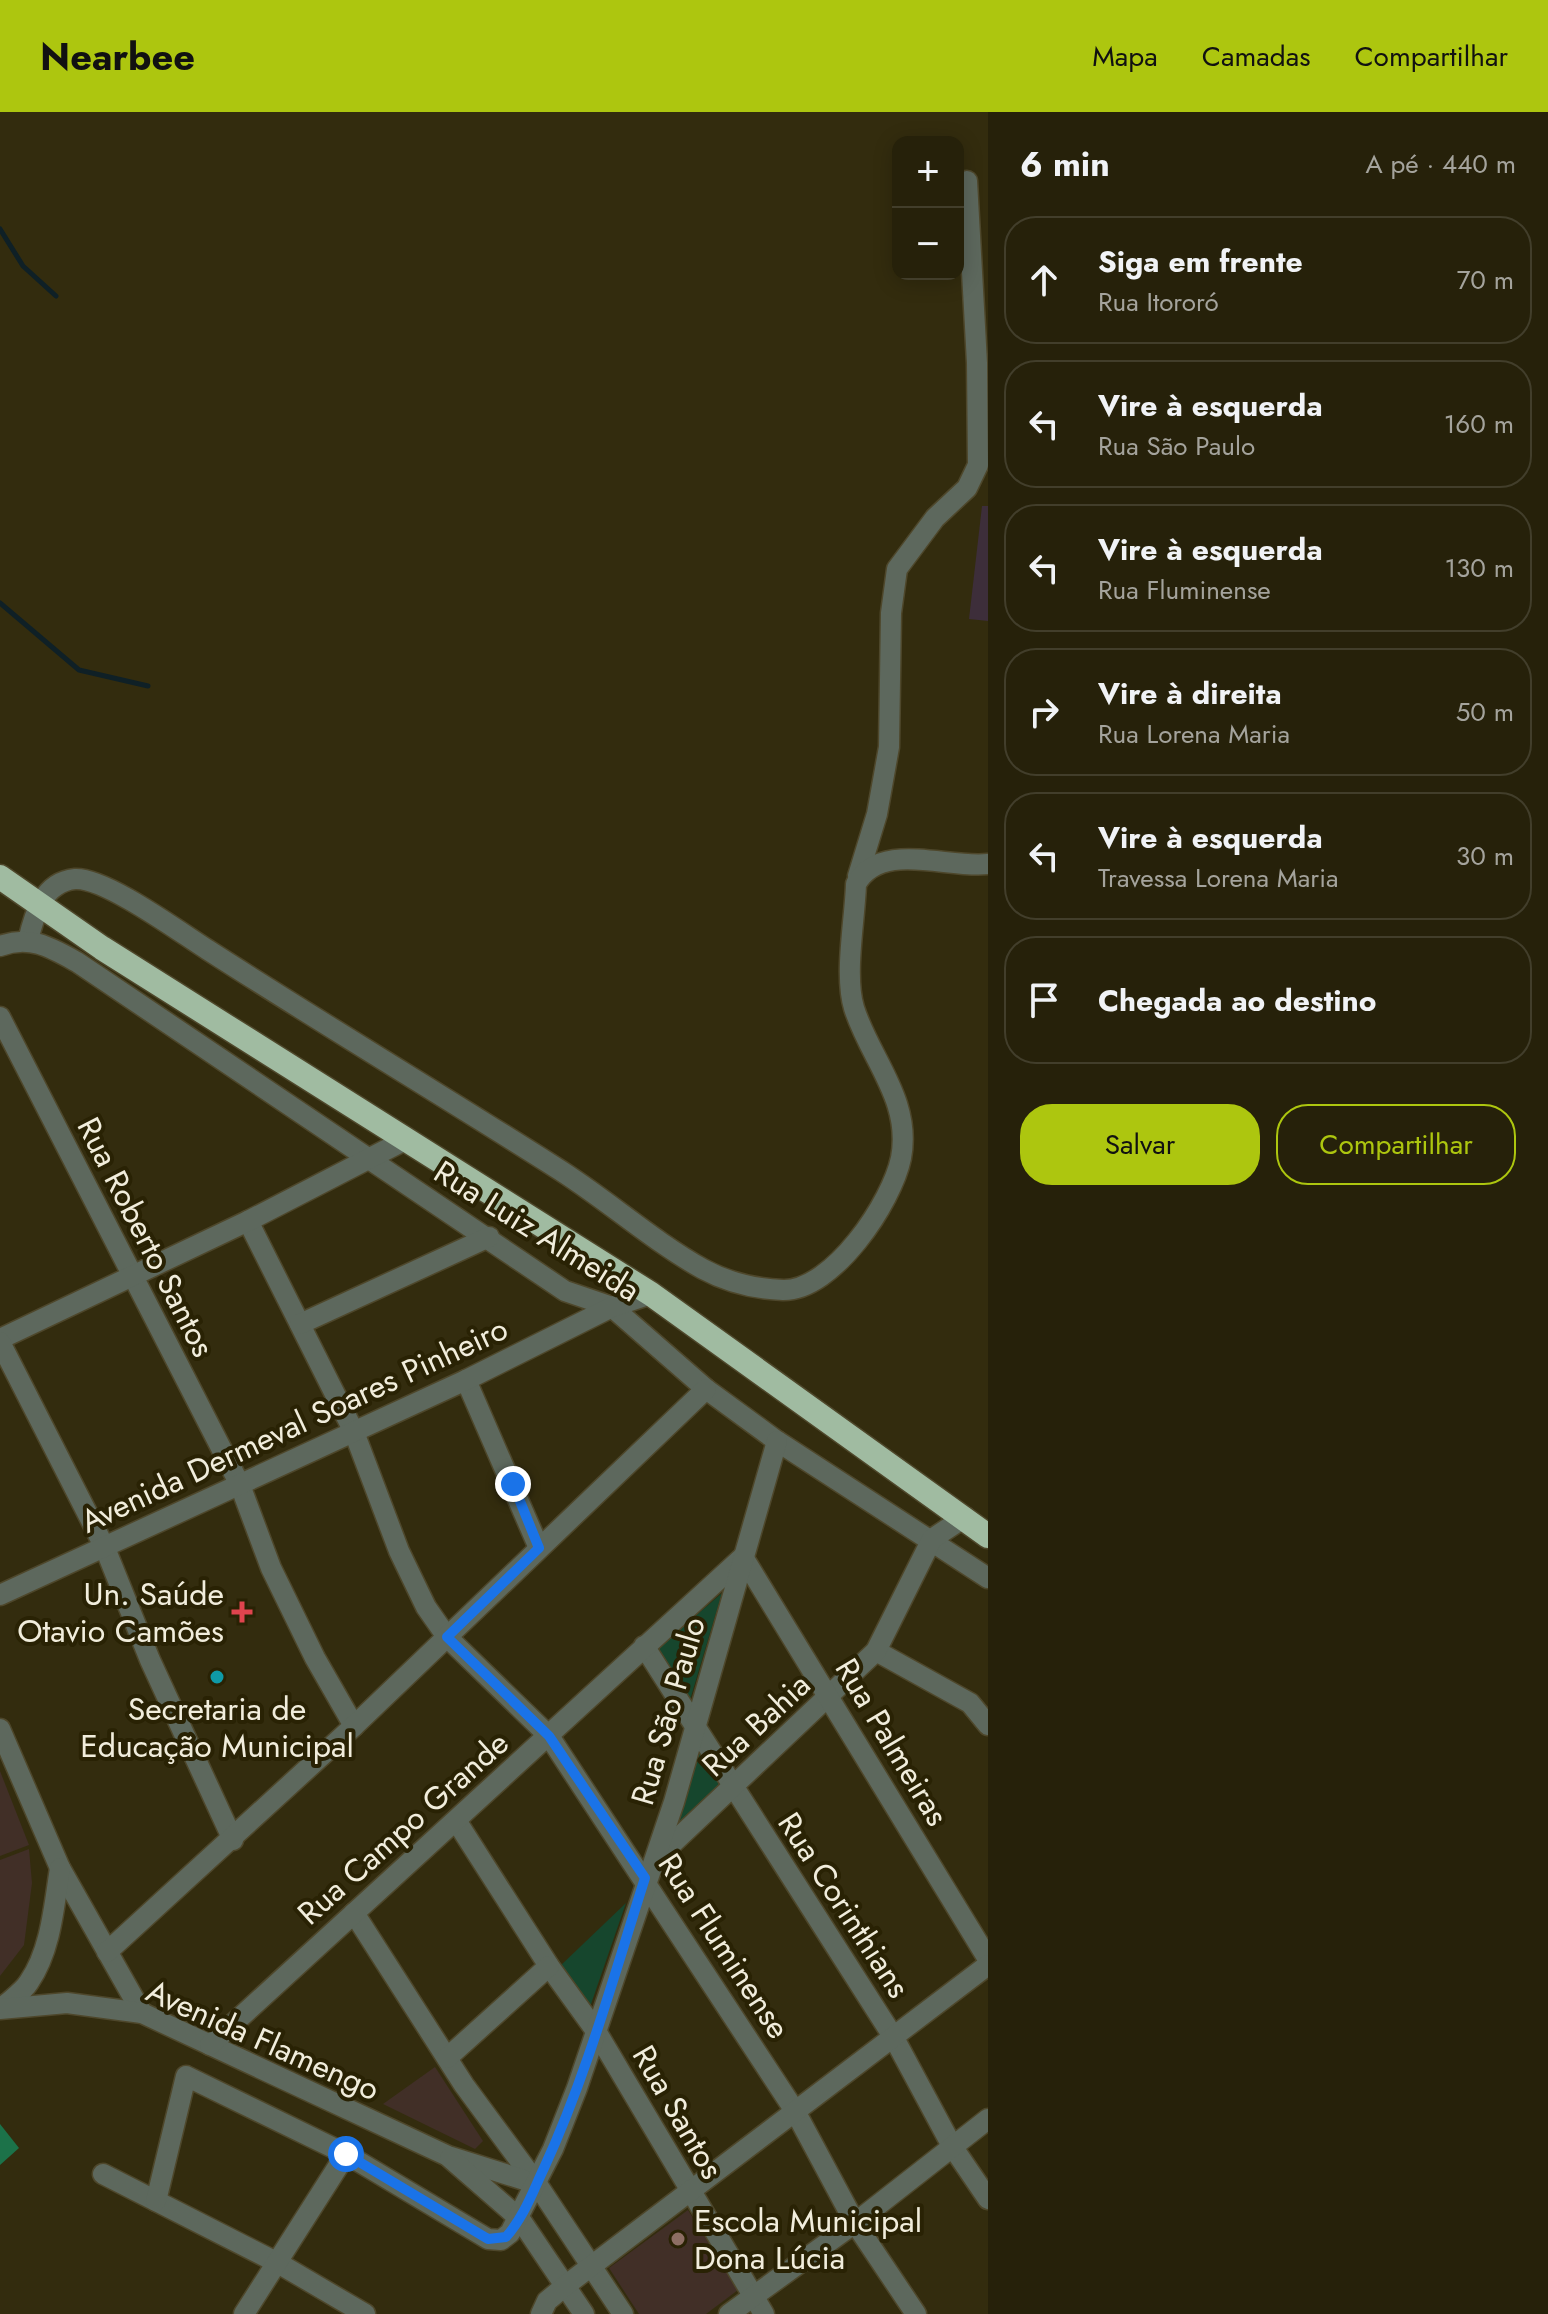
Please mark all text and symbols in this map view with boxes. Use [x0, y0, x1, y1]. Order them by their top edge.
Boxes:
text: Nearbee [40, 29, 195, 84]
text: Mapa [1092, 36, 1158, 77]
text: Camadas [1202, 36, 1310, 77]
text: Compartilhar [1354, 36, 1508, 77]
map controls [892, 136, 964, 280]
button: + [892, 136, 964, 208]
text: 6 min [1020, 140, 1110, 189]
text: A pé · 440 m [1365, 145, 1516, 183]
button: − [892, 208, 964, 280]
text: Siga em frente [1098, 240, 1303, 283]
icon: ahead [1022, 258, 1066, 302]
text: 70 m [1457, 261, 1514, 299]
text: Rua Itororó [1098, 283, 1219, 321]
text: Vire à esquerda [1098, 384, 1323, 427]
icon: left [1022, 402, 1066, 446]
text: 160 m [1444, 405, 1514, 443]
text: Rua São Paulo [1098, 427, 1255, 465]
text: Vire à esquerda [1098, 528, 1323, 571]
icon: left [1022, 546, 1066, 590]
text: 130 m [1444, 549, 1514, 587]
text: Rua Fluminense [1098, 571, 1271, 609]
text: Vire à direita [1098, 672, 1282, 715]
icon: right [1022, 690, 1066, 734]
text: 50 m [1456, 693, 1514, 731]
text: Rua Lorena Maria [1098, 715, 1290, 753]
text: Vire à esquerda [1098, 816, 1323, 859]
icon: left [1022, 834, 1066, 878]
text: 30 m [1456, 837, 1514, 875]
text: Travessa Lorena Maria [1098, 859, 1339, 897]
icon: arrive [1022, 978, 1066, 1022]
text: Chegada ao destino [1098, 979, 1376, 1022]
button: Salvar [1020, 1104, 1260, 1185]
button: Compartilhar [1276, 1104, 1516, 1185]
street label: Rua Roberto Santos [66, 1109, 226, 1365]
street label: Rua Luiz Almeida [425, 1149, 649, 1313]
street label: Avenida Dermeval Soares Pinheiro [73, 1306, 515, 1544]
route end [495, 1466, 531, 1502]
place label: Un. Saúde Otavio Camões [17, 1571, 224, 1654]
marker: Un. Saúde Otavio Camões [231, 1601, 253, 1623]
street label: Rua São Paulo [619, 1612, 717, 1810]
street label: Rua Palmeiras [824, 1650, 960, 1834]
street label: Rua Bahia [692, 1663, 820, 1787]
marker: Secretaria de Educação Municipal [208, 1668, 226, 1686]
place label: Secretaria de Educação Municipal [80, 1686, 354, 1769]
street label: Rua Campo Grande [287, 1721, 519, 1935]
street label: Rua Corinthians [767, 1803, 921, 2007]
street label: Rua Fluminense [647, 1844, 801, 2048]
street label: Avenida Flamengo [139, 1968, 387, 2112]
street label: Rua Santos [621, 2037, 735, 2187]
route start [328, 2136, 364, 2172]
place label: Escola Municipal Dona Lúcia [694, 2198, 922, 2281]
marker: Escola Municipal Dona Lúcia [669, 2230, 687, 2248]

